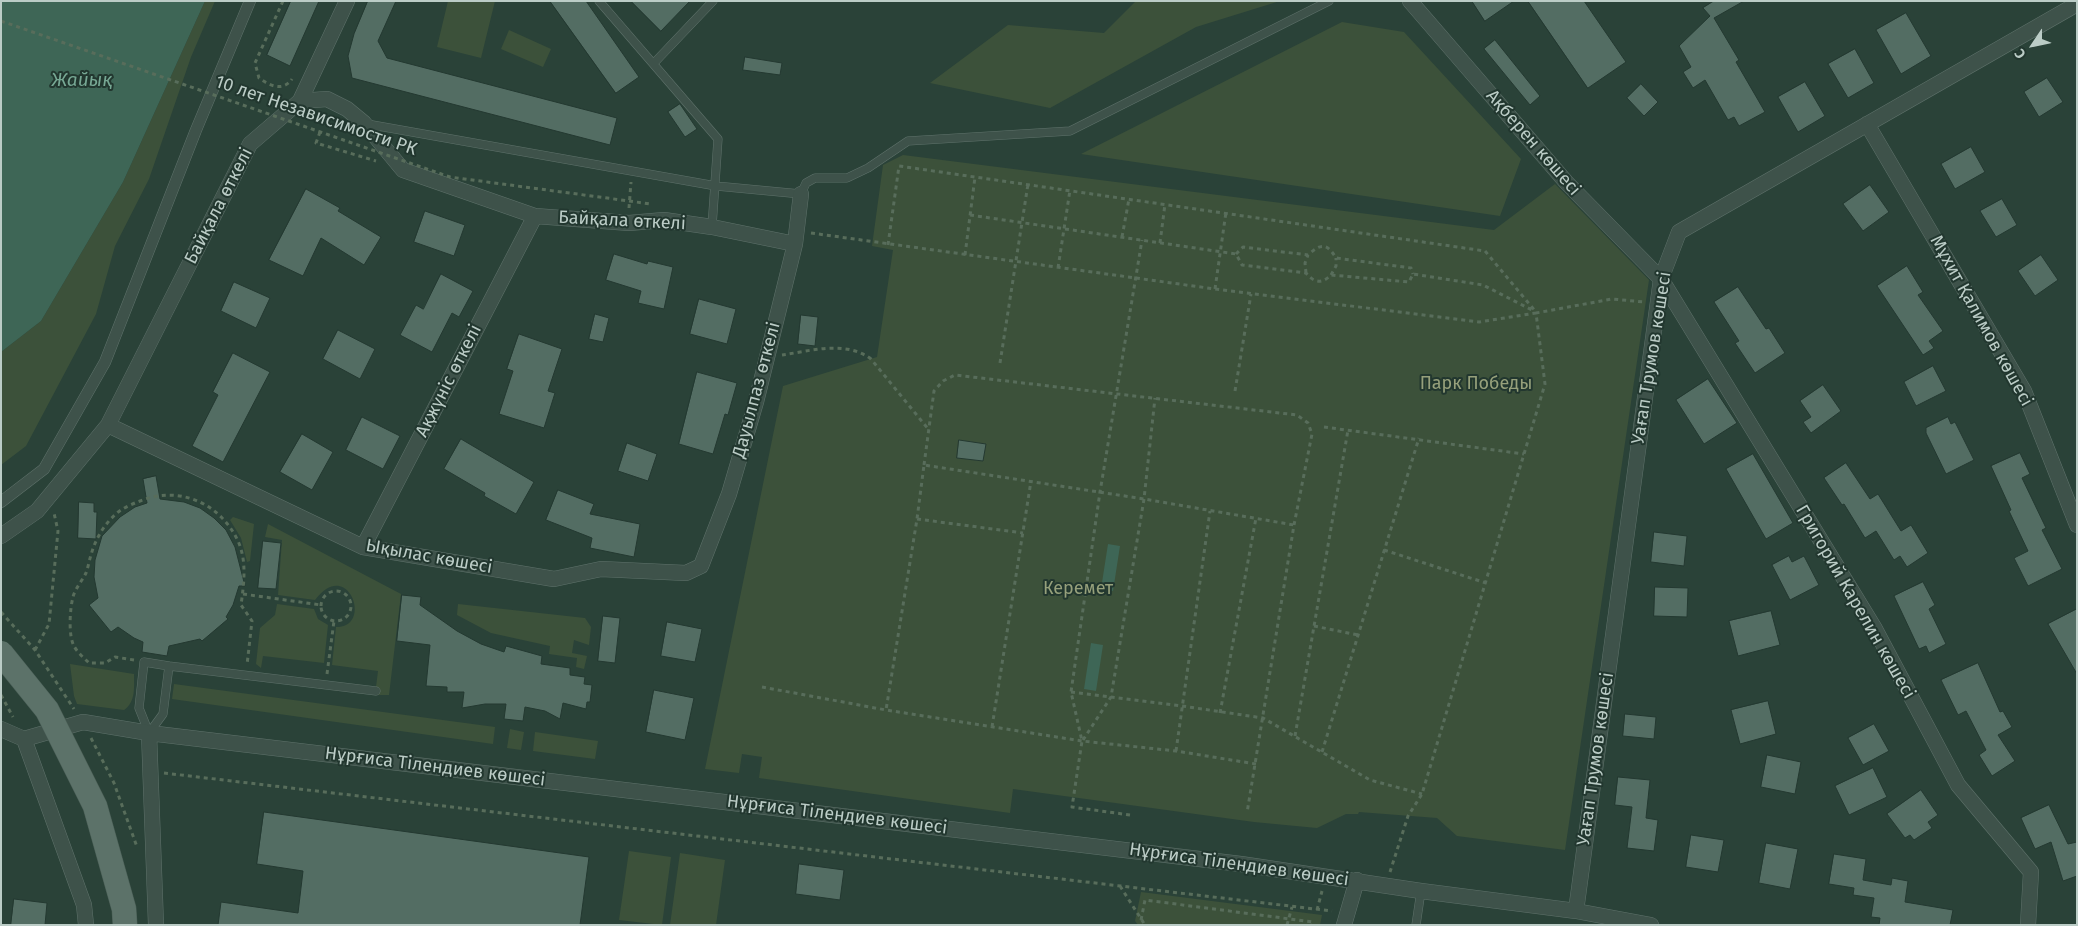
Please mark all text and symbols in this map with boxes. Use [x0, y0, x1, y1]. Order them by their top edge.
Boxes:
north arrow [2008, 20, 2058, 70]
text: С [2011, 46, 2029, 62]
water label: Жайық [51, 70, 113, 92]
street label: 10 лет Независимости РК [212, 71, 420, 161]
street label: Ақберен көшесі [1481, 86, 1585, 200]
street label: Байқала өткелі [180, 144, 258, 268]
street label: Байқала өткелі [558, 207, 686, 235]
street label: Мұхит Қалимов көшесі [1925, 232, 2037, 410]
street label: Уағап Трумов көшесі [1628, 270, 1676, 446]
street label: Дауылпаз өткелі [729, 320, 785, 460]
street label: Ақжүніс өткелі [411, 321, 487, 441]
park label: Парк Победы [1420, 373, 1532, 395]
street label: Григорий Карелин көшесі [1791, 501, 1919, 703]
street label: Ықылас көшесі [364, 535, 494, 579]
park label: Керемет [1043, 578, 1113, 600]
street label: Уағап Трумов көшесі [1573, 671, 1619, 847]
street label: Нұрғиса Тілендиев көшесі [324, 743, 546, 791]
street label: Нұрғиса Тілендиев көшесі [726, 791, 948, 839]
street label: Нұрғиса Тілендиев көшесі [1128, 839, 1350, 891]

